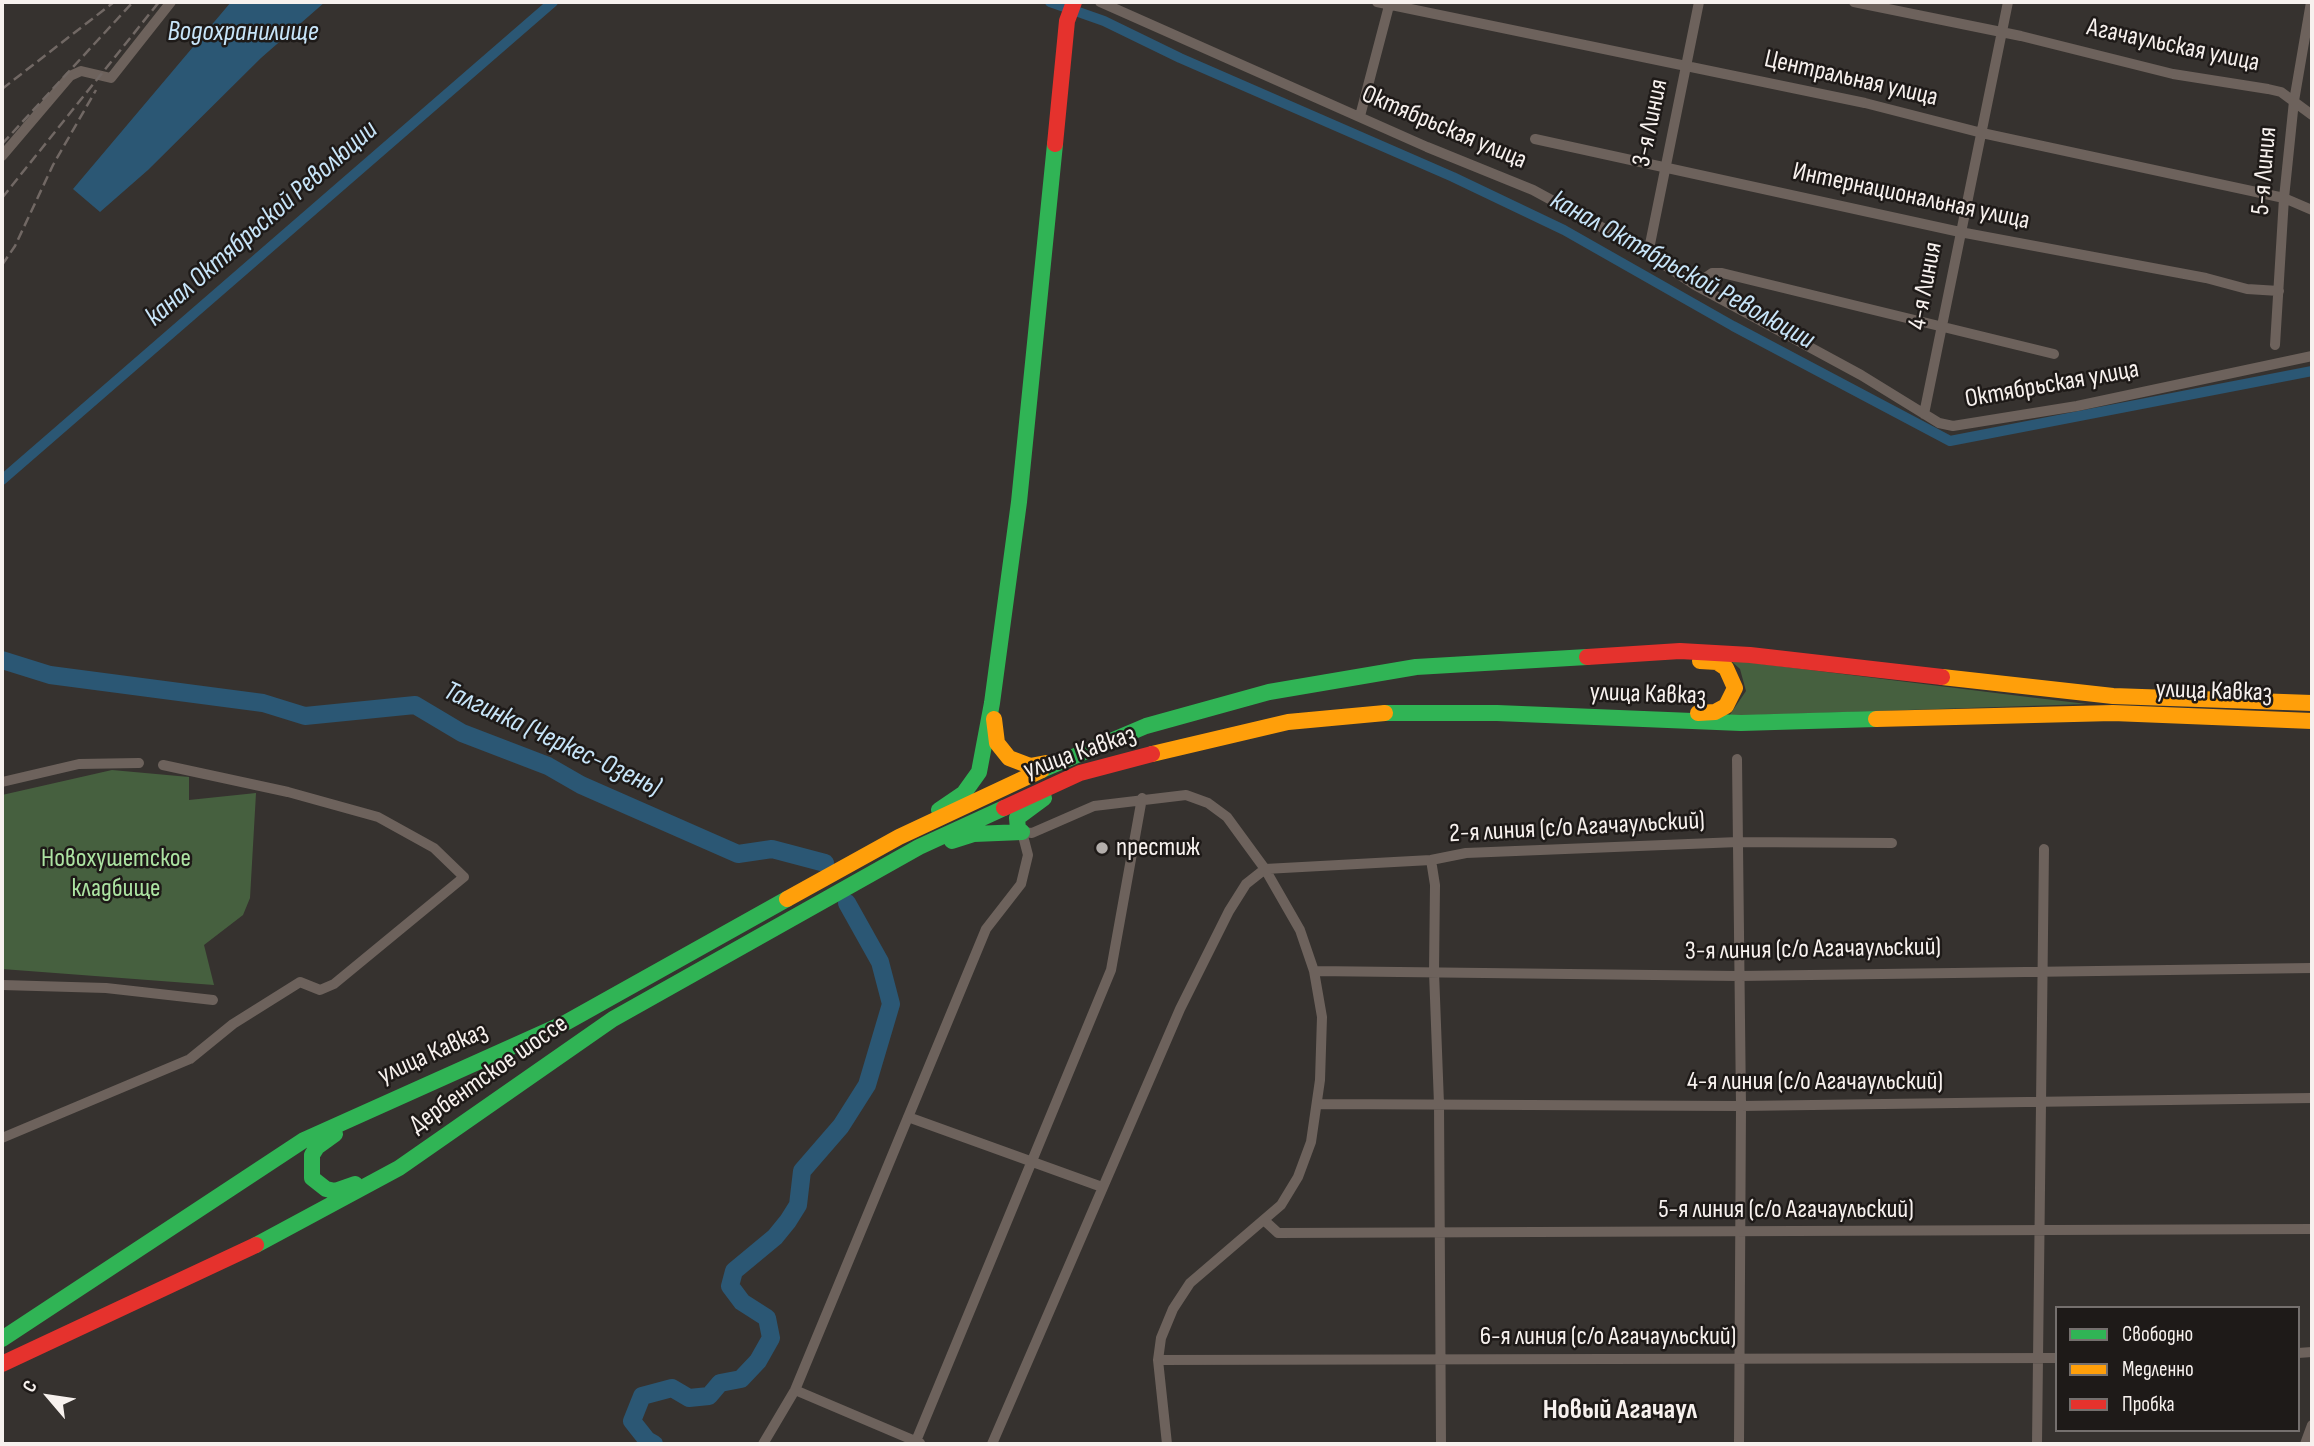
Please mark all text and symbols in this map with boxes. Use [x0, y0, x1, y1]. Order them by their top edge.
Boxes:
street label: Агачаульская улица [2084, 12, 2262, 80]
water label: Водохранилище [167, 16, 319, 50]
street label: Центральная улица [1761, 44, 1941, 114]
street label: 3-я Линия [1627, 76, 1675, 170]
street label: Октябрьская улица [1357, 79, 1531, 177]
water label: канал Октябрьской Революции [139, 114, 385, 334]
street label: 5-я Линия [2246, 126, 2284, 216]
street label: Интернациональная улица [1790, 157, 2032, 237]
water label: канал Октябрьской Революции [1544, 184, 1820, 358]
street label: 4-я Линия [1902, 240, 1950, 332]
street label: Октябрьская улица [1963, 354, 2141, 416]
street label: улица Кавказ [2155, 674, 2273, 710]
water label: Талгинка (Черкес-Озень) [438, 675, 666, 805]
street label: улица Кавказ [1589, 677, 1707, 713]
street label: улица Кавказ [1020, 719, 1140, 787]
street label: 2-я линия (с/о Агачаульский) [1448, 806, 1706, 850]
place label: престиж [1116, 832, 1200, 864]
marker: престиж [1094, 840, 1110, 856]
park label: Новохушетское кладбище [41, 843, 191, 904]
street label: 3-я линия (с/о Агачаульский) [1685, 932, 1941, 968]
street label: Дербентское шоссе [404, 1009, 574, 1141]
street label: улица Кавказ [373, 1016, 493, 1092]
street label: 4-я линия (с/о Агачаульский) [1687, 1066, 1943, 1098]
street label: 5-я линия (с/о Агачаульский) [1658, 1194, 1914, 1226]
legend [2055, 1306, 2300, 1432]
street label: 6-я линия (с/о Агачаульский) [1480, 1321, 1736, 1353]
text: Свободно [2122, 1322, 2193, 1347]
text: Медленно [2122, 1357, 2194, 1382]
north arrow [14, 1362, 84, 1432]
text: С [18, 1377, 43, 1396]
text: Пробка [2122, 1392, 2175, 1417]
district label: Новый Агачаул [1543, 1394, 1697, 1428]

